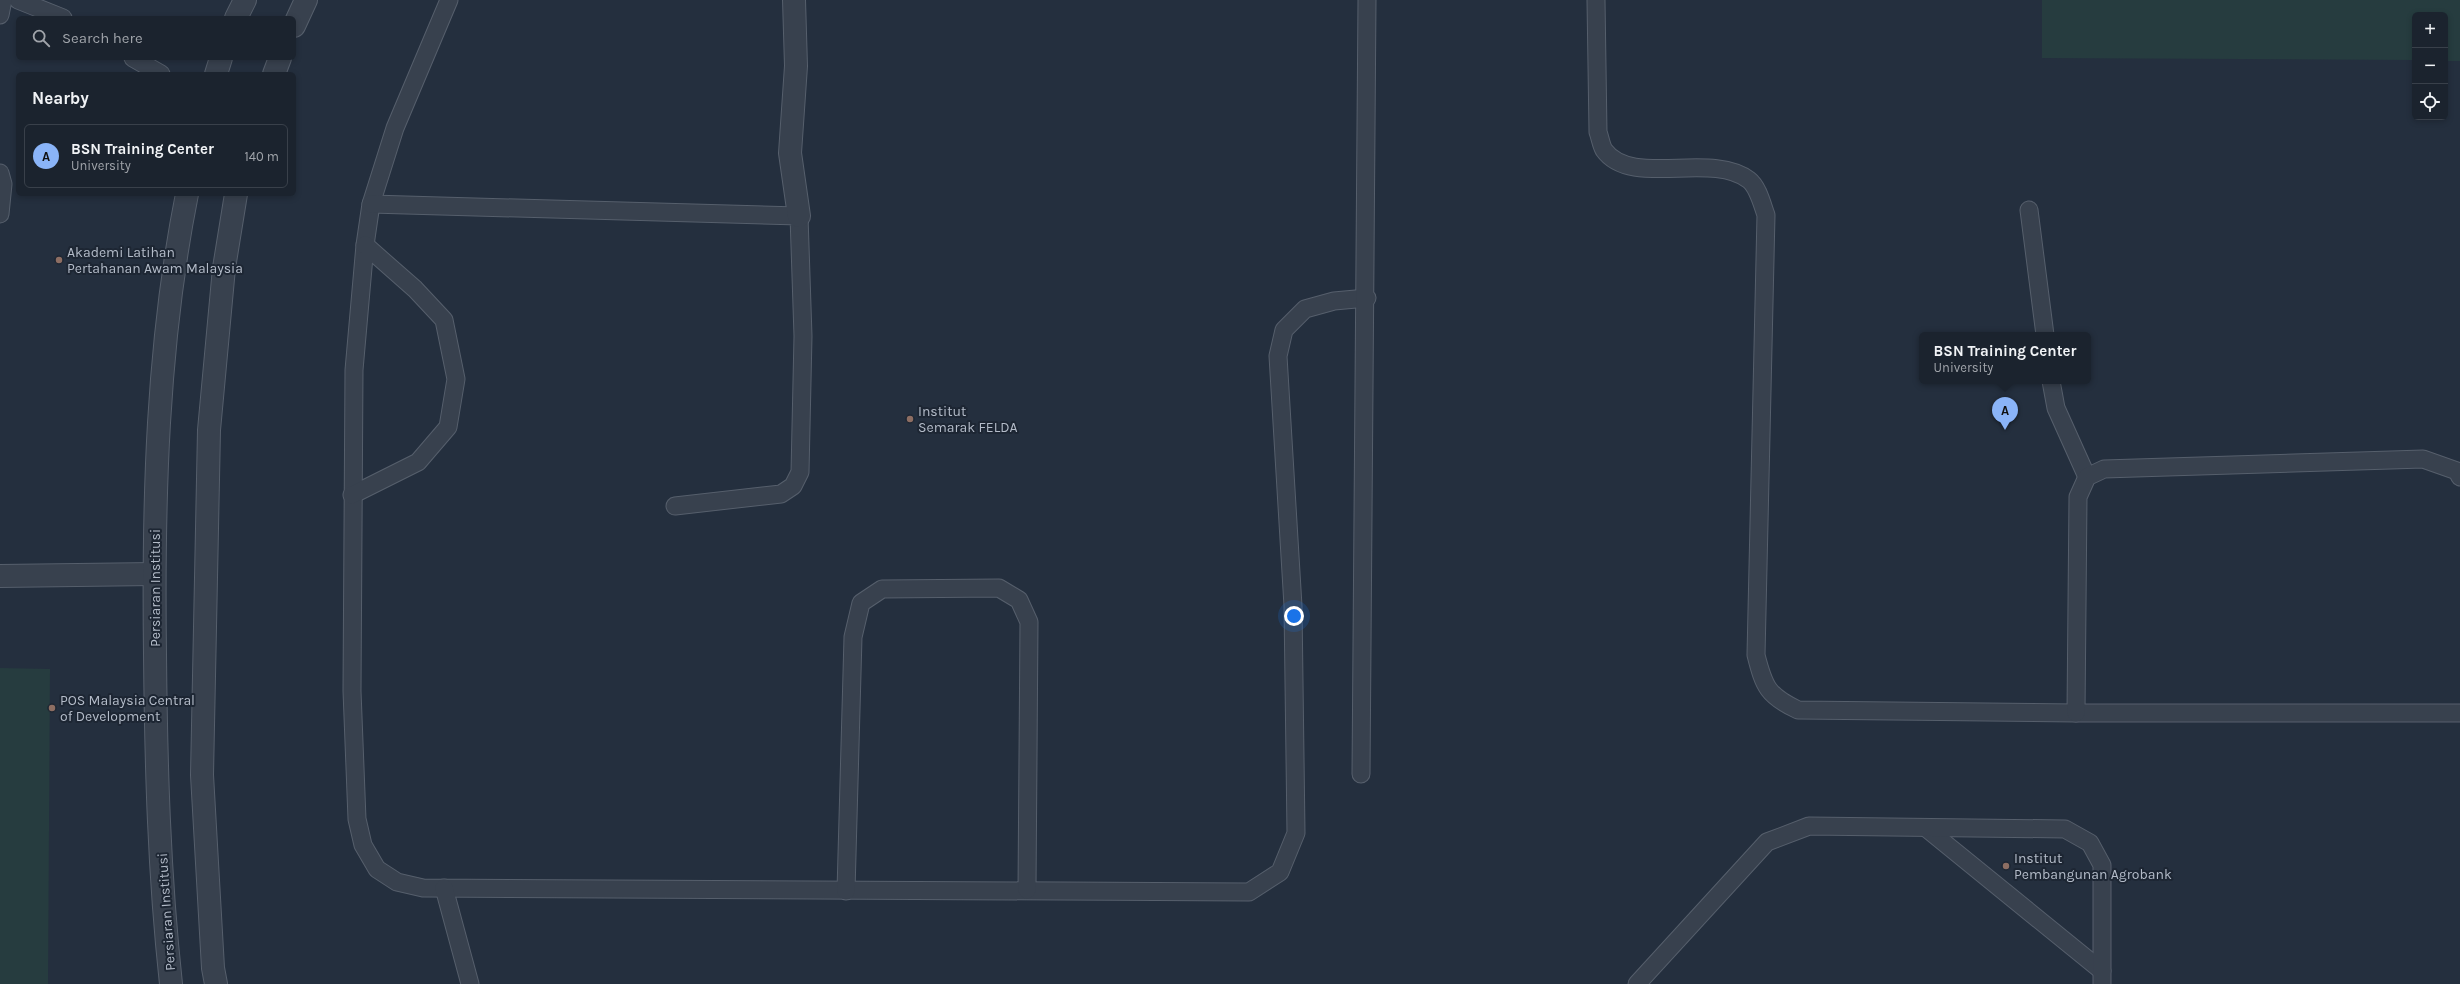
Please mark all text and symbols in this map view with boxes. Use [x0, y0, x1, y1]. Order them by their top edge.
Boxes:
map controls [2412, 12, 2448, 120]
button: + [2412, 12, 2448, 48]
search box [16, 16, 296, 60]
icon: search [30, 27, 52, 49]
text: Search here [62, 29, 143, 47]
button: − [2412, 48, 2448, 84]
button: locate [2412, 84, 2448, 120]
text: Nearby [32, 88, 89, 108]
text: BSN Training Center [71, 140, 214, 158]
text: A [42, 149, 50, 164]
text: 140 m [244, 149, 279, 164]
text: University [71, 158, 131, 173]
place label: Akademi Latihan Pertahanan Awam Malaysia [67, 244, 243, 277]
marker: Akademi Latihan Pertahanan Awam Malaysia [54, 255, 64, 265]
popup [1919, 332, 2091, 384]
text: BSN Training Center [1934, 342, 2076, 360]
text: University [1934, 360, 1993, 375]
pin: A [1992, 397, 2018, 430]
place label: Institut Semarak FELDA [918, 403, 1017, 436]
marker: Institut Semarak FELDA [905, 414, 915, 424]
street label: Persiaran Institusi [147, 529, 164, 647]
your location [1284, 606, 1304, 626]
place label: POS Malaysia Central of Development [60, 692, 195, 725]
marker: POS Malaysia Central of Development [47, 703, 57, 713]
place label: Institut Pembangunan Agrobank [2014, 850, 2172, 883]
street label: Persiaran Institusi [154, 852, 179, 972]
marker: Institut Pembangunan Agrobank [2001, 861, 2011, 871]

